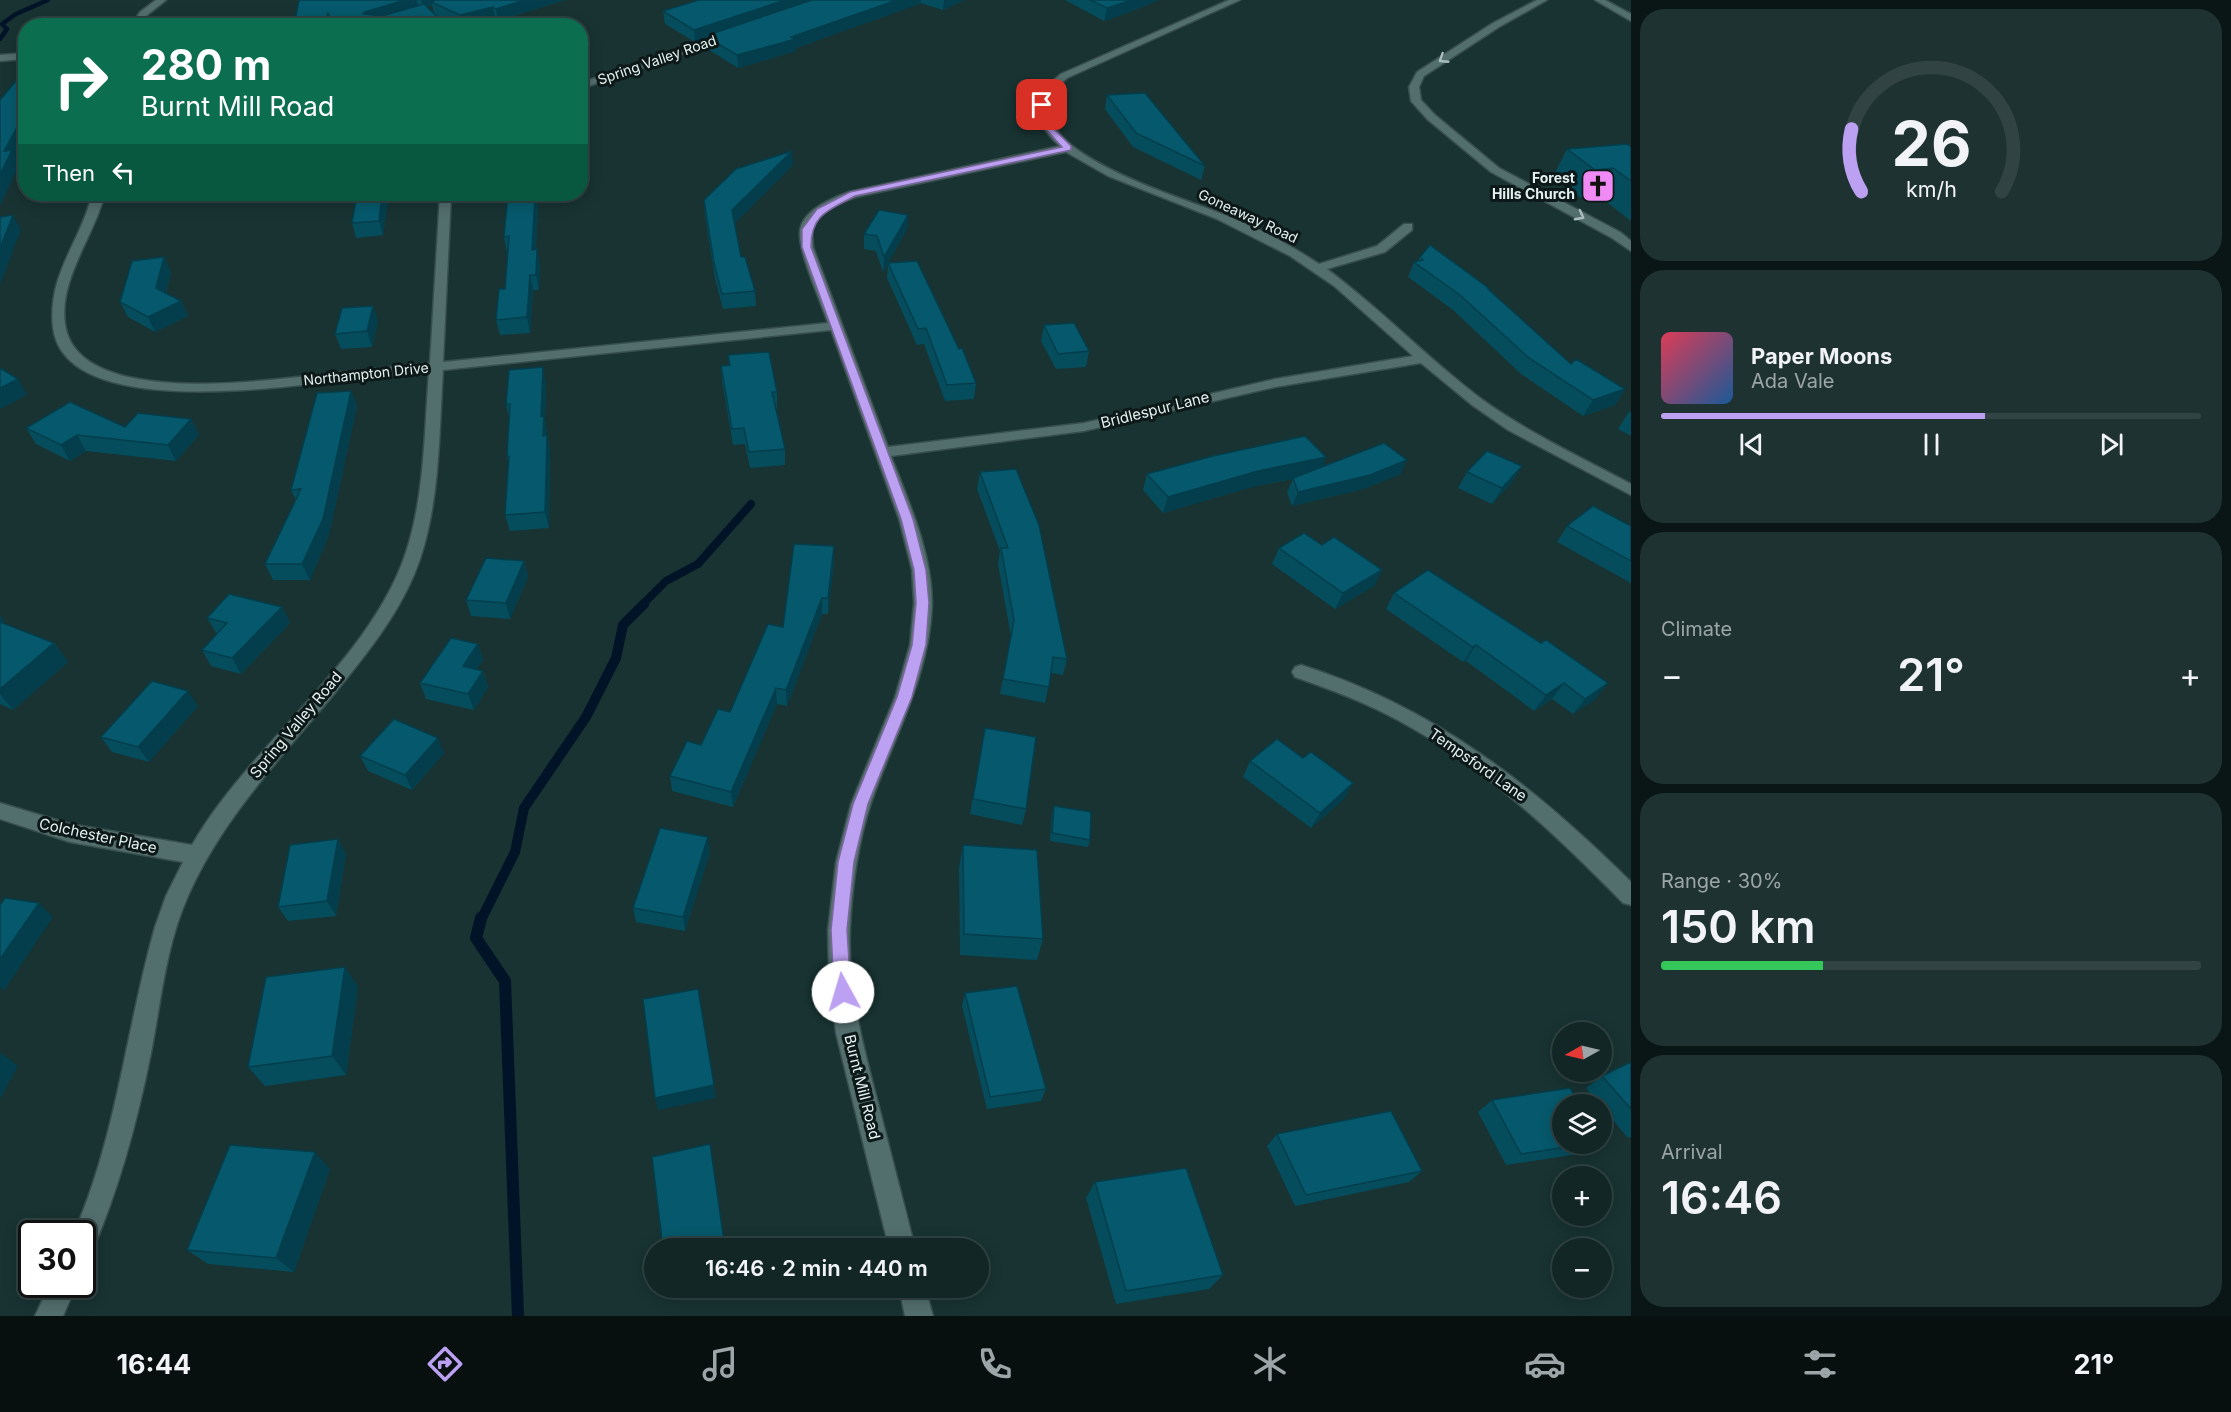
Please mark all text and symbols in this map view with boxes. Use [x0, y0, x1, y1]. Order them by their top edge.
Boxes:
street label: Spring Valley Road [595, 31, 718, 88]
text: 280 m [141, 39, 271, 90]
icon: right [42, 42, 120, 120]
one-way arrow [1439, 51, 1449, 63]
pin [1016, 79, 1067, 130]
icon: arrive [1025, 88, 1058, 121]
text: Burnt Mill Road [141, 90, 334, 123]
text: 26 [1891, 106, 1971, 181]
icon: left [107, 156, 140, 189]
text: Then [42, 160, 95, 186]
church icon: Forest Hills Church [1580, 168, 1616, 204]
place label: Forest Hills Church [1492, 169, 1575, 202]
text: km/h [1906, 177, 1956, 203]
street label: Goneaway Road [1196, 185, 1301, 246]
one-way arrow [1574, 209, 1584, 220]
text: Paper Moons [1751, 343, 1892, 369]
street label: Northampton Drive [303, 358, 429, 389]
text: Ada Vale [1751, 369, 1834, 393]
street label: Bridlespur Lane [1099, 387, 1211, 432]
icon: previous [1735, 428, 1768, 461]
icon: pause [1915, 428, 1948, 461]
icon: next [2095, 428, 2128, 461]
text: Climate [1661, 617, 1732, 641]
text: 21° [1897, 647, 1965, 702]
text: − [1661, 655, 1683, 695]
text: + [2179, 655, 2201, 695]
street label: Spring Valley Road [246, 668, 346, 782]
street label: Tempsford Lane [1426, 724, 1531, 805]
street label: Colchester Place [37, 814, 159, 857]
text: Range · 30% [1661, 869, 1782, 893]
text: 150 km [1661, 899, 1816, 954]
position arrow [811, 960, 875, 1024]
north arrow [1552, 1022, 1612, 1082]
map controls [1552, 1022, 1612, 1298]
street label: Burnt Mill Road [840, 1032, 885, 1141]
button: layers [1552, 1094, 1612, 1154]
text: Arrival [1661, 1140, 1723, 1164]
button: + [1552, 1166, 1612, 1226]
text: 16:46 [1661, 1170, 1782, 1225]
speed limit sign: 30 [18, 1220, 96, 1298]
button: − [1552, 1238, 1612, 1298]
text: 16:46 · 2 min · 440 m [705, 1255, 928, 1281]
icon: directions [424, 1343, 466, 1385]
icon: music [699, 1343, 741, 1385]
icon: phone [974, 1343, 1016, 1385]
icon: climate [1249, 1343, 1291, 1385]
icon: car [1524, 1343, 1566, 1385]
icon: filters [1799, 1343, 1841, 1385]
text: 16:44 [116, 1348, 191, 1381]
text: 21° [2073, 1348, 2114, 1381]

